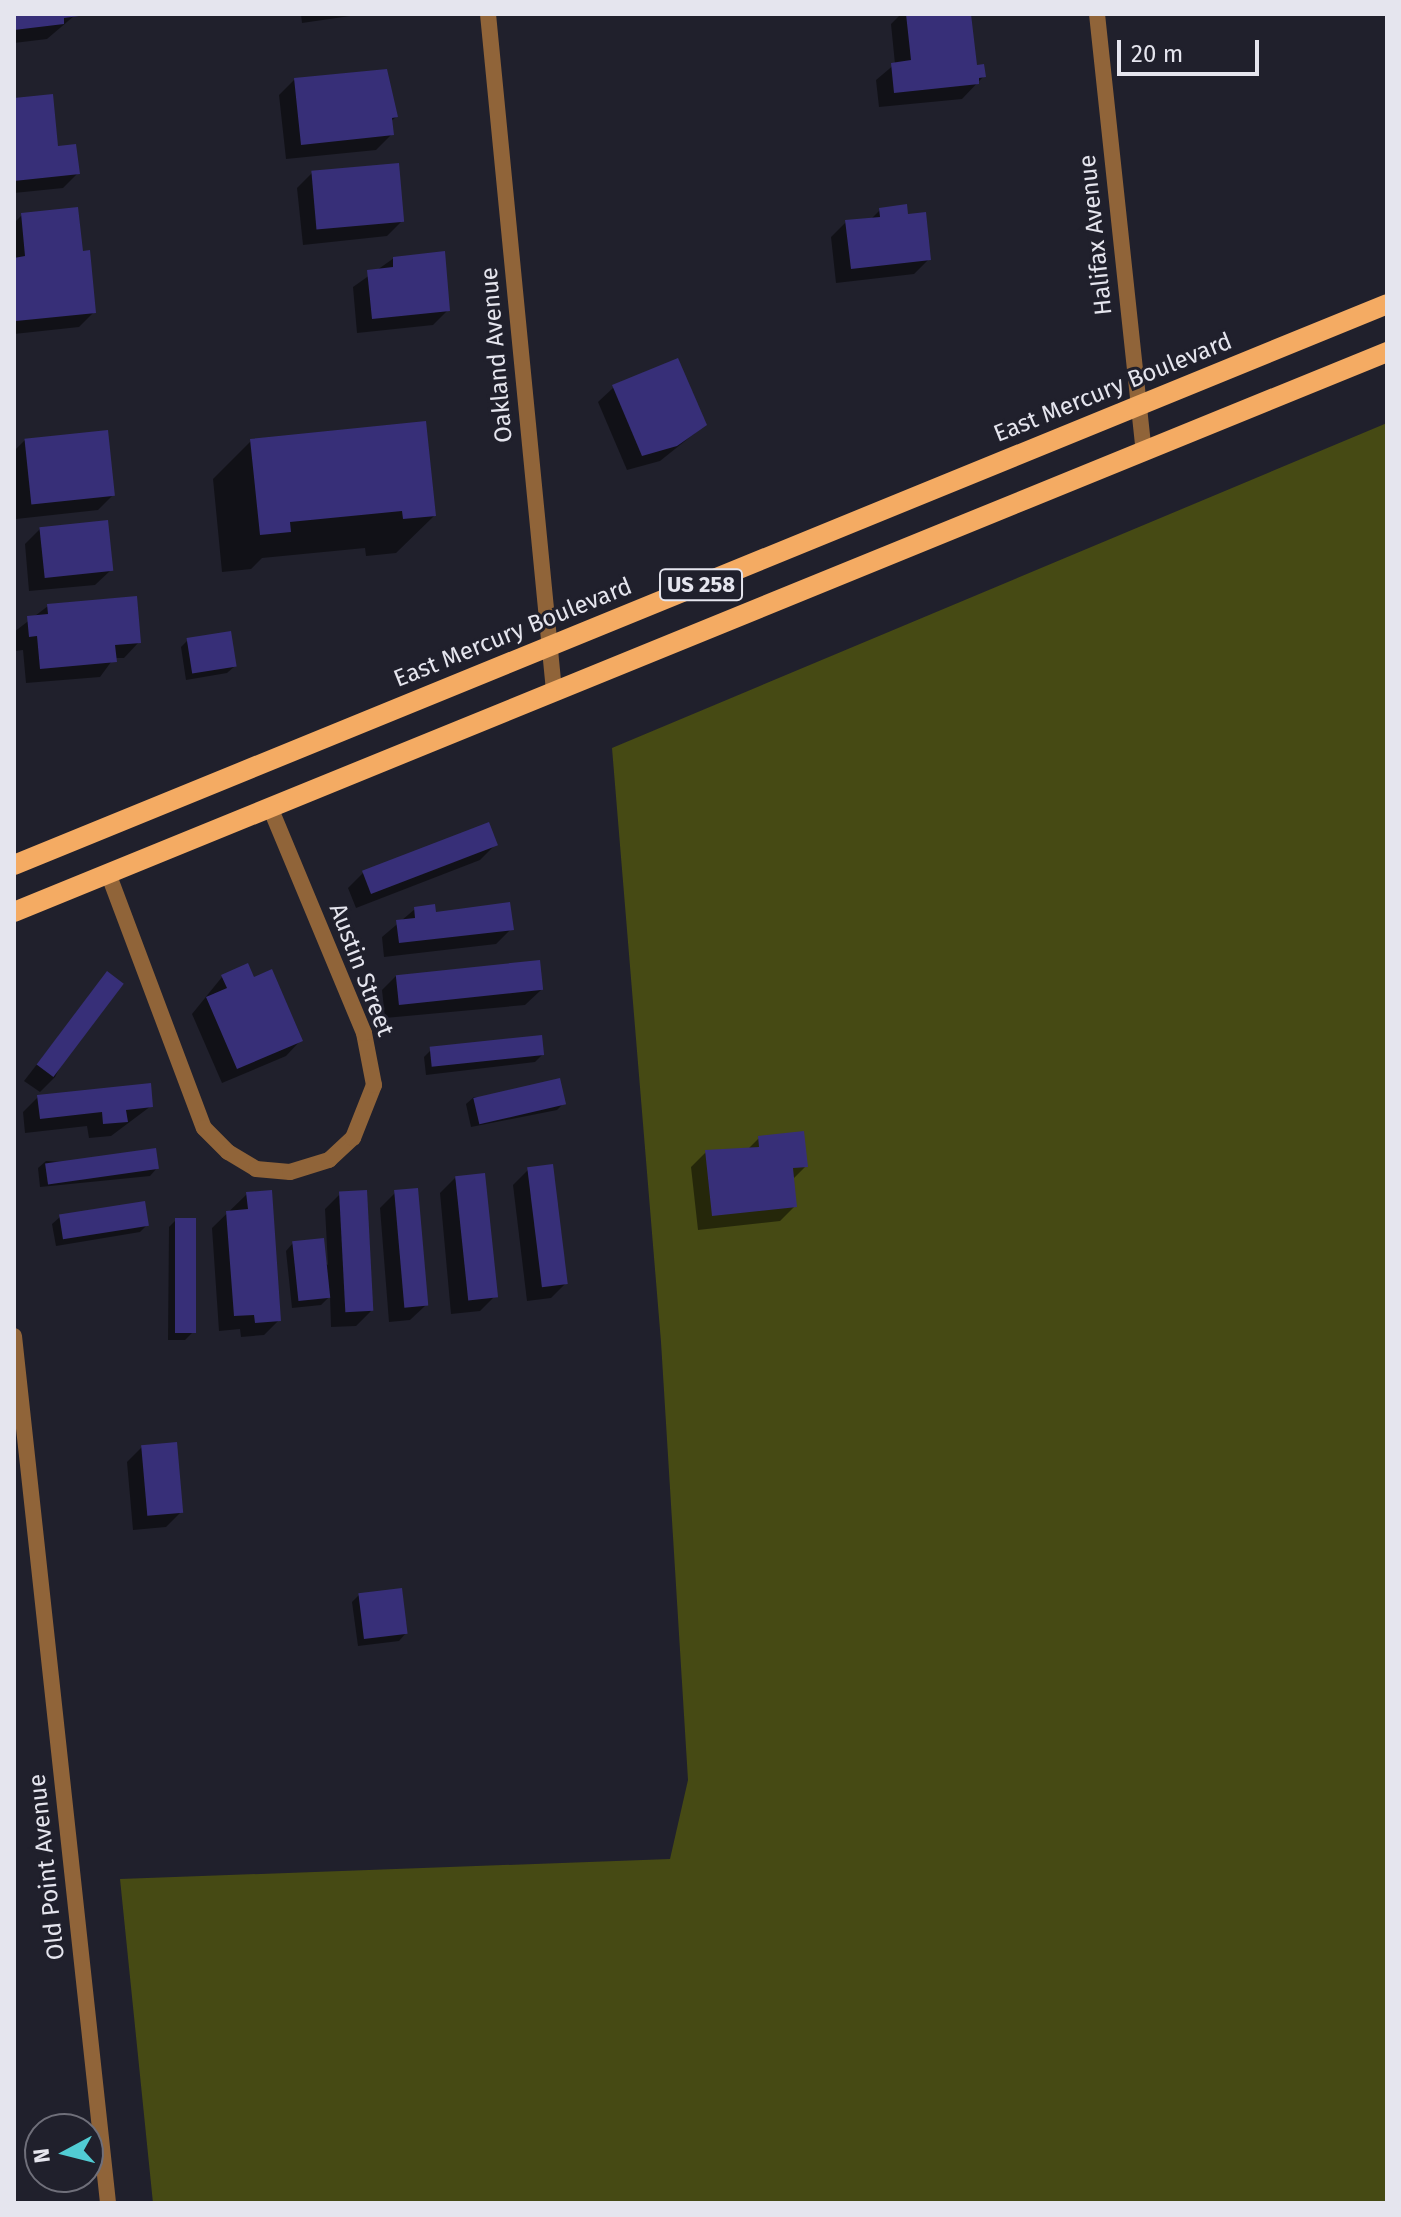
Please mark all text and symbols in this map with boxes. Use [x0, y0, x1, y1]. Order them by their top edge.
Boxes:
scale bar [1121, 24, 1263, 74]
text: 20 m [1131, 40, 1183, 68]
street label: Halifax Avenue [1073, 153, 1119, 317]
street label: Oakland Avenue [475, 266, 519, 444]
street label: East Mercury Boulevard [990, 327, 1236, 449]
road number: US 258 [659, 567, 743, 603]
street label: East Mercury Boulevard [390, 572, 636, 694]
street label: Austin Street [322, 900, 400, 1040]
street label: Old Point Avenue [23, 1773, 71, 1961]
north arrow [24, 2113, 104, 2193]
text: N [27, 2147, 56, 2165]

